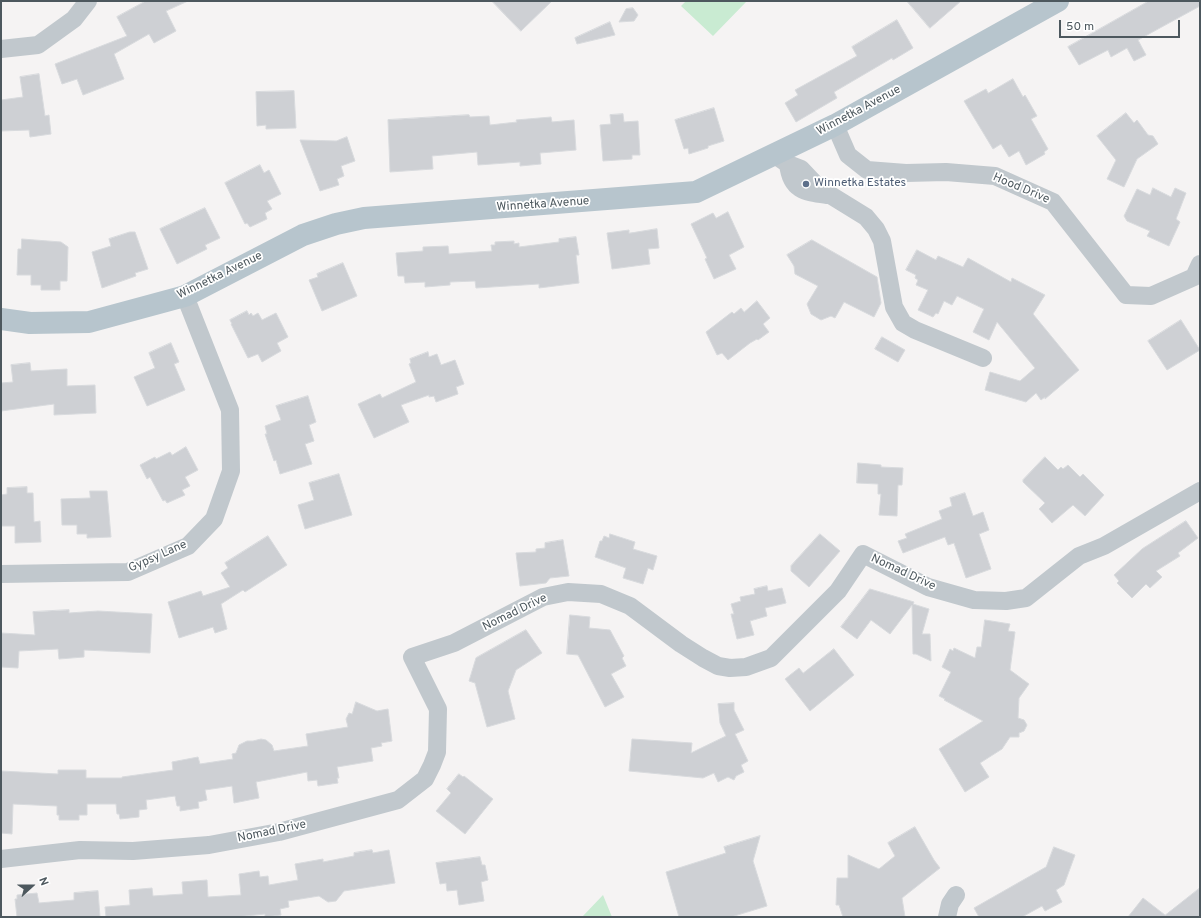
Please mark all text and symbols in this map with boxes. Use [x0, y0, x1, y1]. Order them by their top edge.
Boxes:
scale bar [1061, 12, 1182, 38]
text: 50 m [1066, 19, 1094, 35]
street label: Winnetka Avenue [815, 83, 903, 139]
street label: Hood Drive [990, 171, 1052, 207]
place label: Winnetka Estates [814, 177, 906, 191]
marker: Winnetka Estates [801, 179, 811, 189]
street label: Winnetka Avenue [496, 195, 590, 215]
street label: Winnetka Avenue [175, 249, 265, 303]
street label: Gypsy Lane [127, 538, 189, 576]
street label: Nomad Drive [868, 552, 938, 594]
street label: Nomad Drive [480, 591, 550, 635]
street label: Nomad Drive [236, 818, 308, 846]
north arrow [12, 866, 52, 906]
text: N [35, 876, 51, 888]

